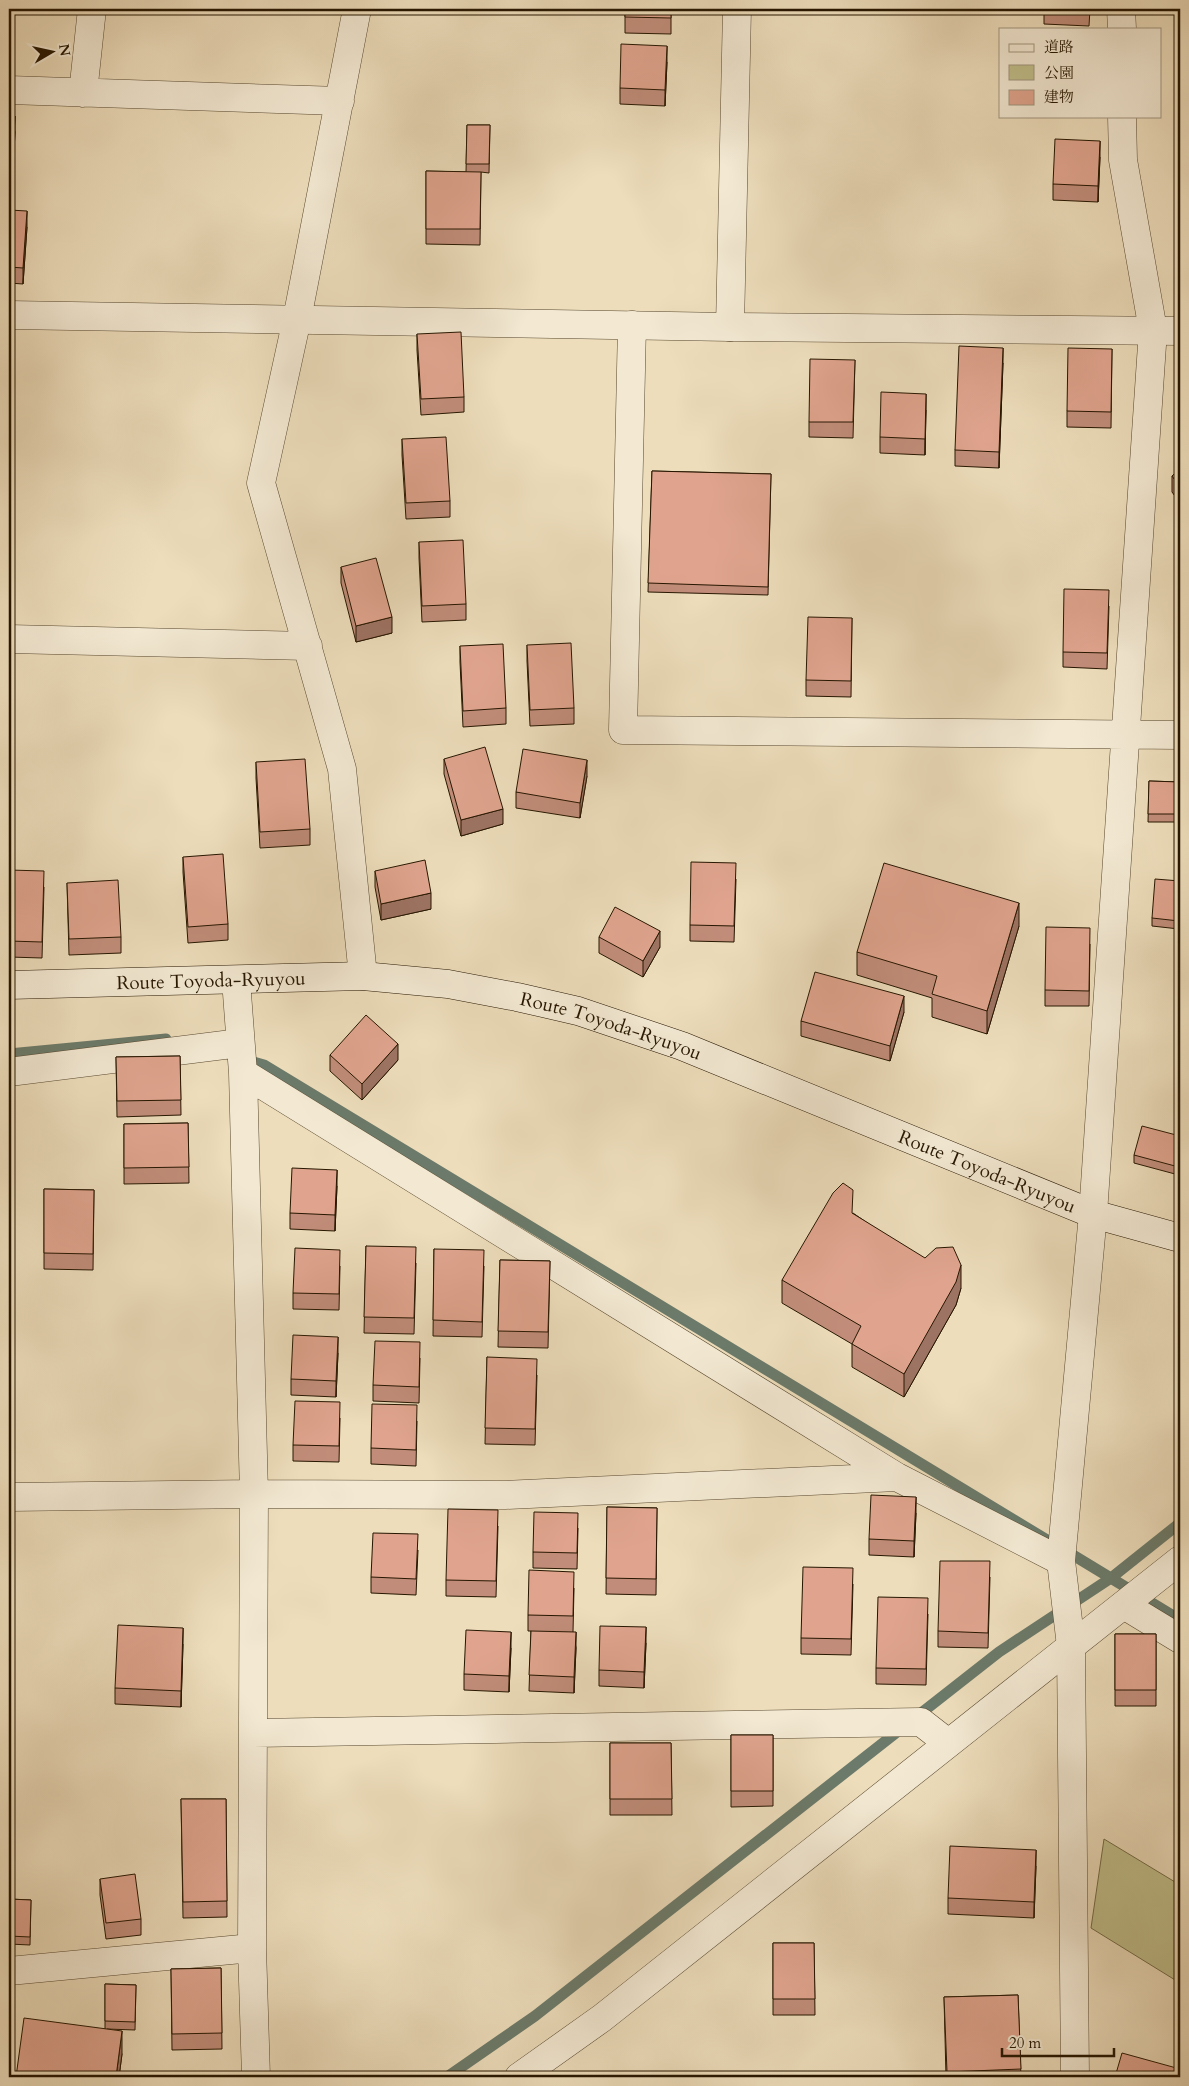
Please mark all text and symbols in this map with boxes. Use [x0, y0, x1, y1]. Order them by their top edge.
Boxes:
north arrow [28, 28, 78, 78]
legend [999, 28, 1162, 118]
text: 道路 [1044, 37, 1074, 57]
text: N [54, 43, 75, 58]
text: 公園 [1044, 63, 1074, 83]
text: 建物 [1044, 87, 1074, 107]
street label: Route Toyoda-Ryuyou [116, 965, 306, 996]
street label: Route Toyoda-Ryuyou [517, 986, 706, 1067]
street label: Route Toyoda-Ryuyou [894, 1124, 1080, 1220]
scale bar [1002, 2026, 1114, 2058]
text: 20 m [1009, 2033, 1041, 2053]

